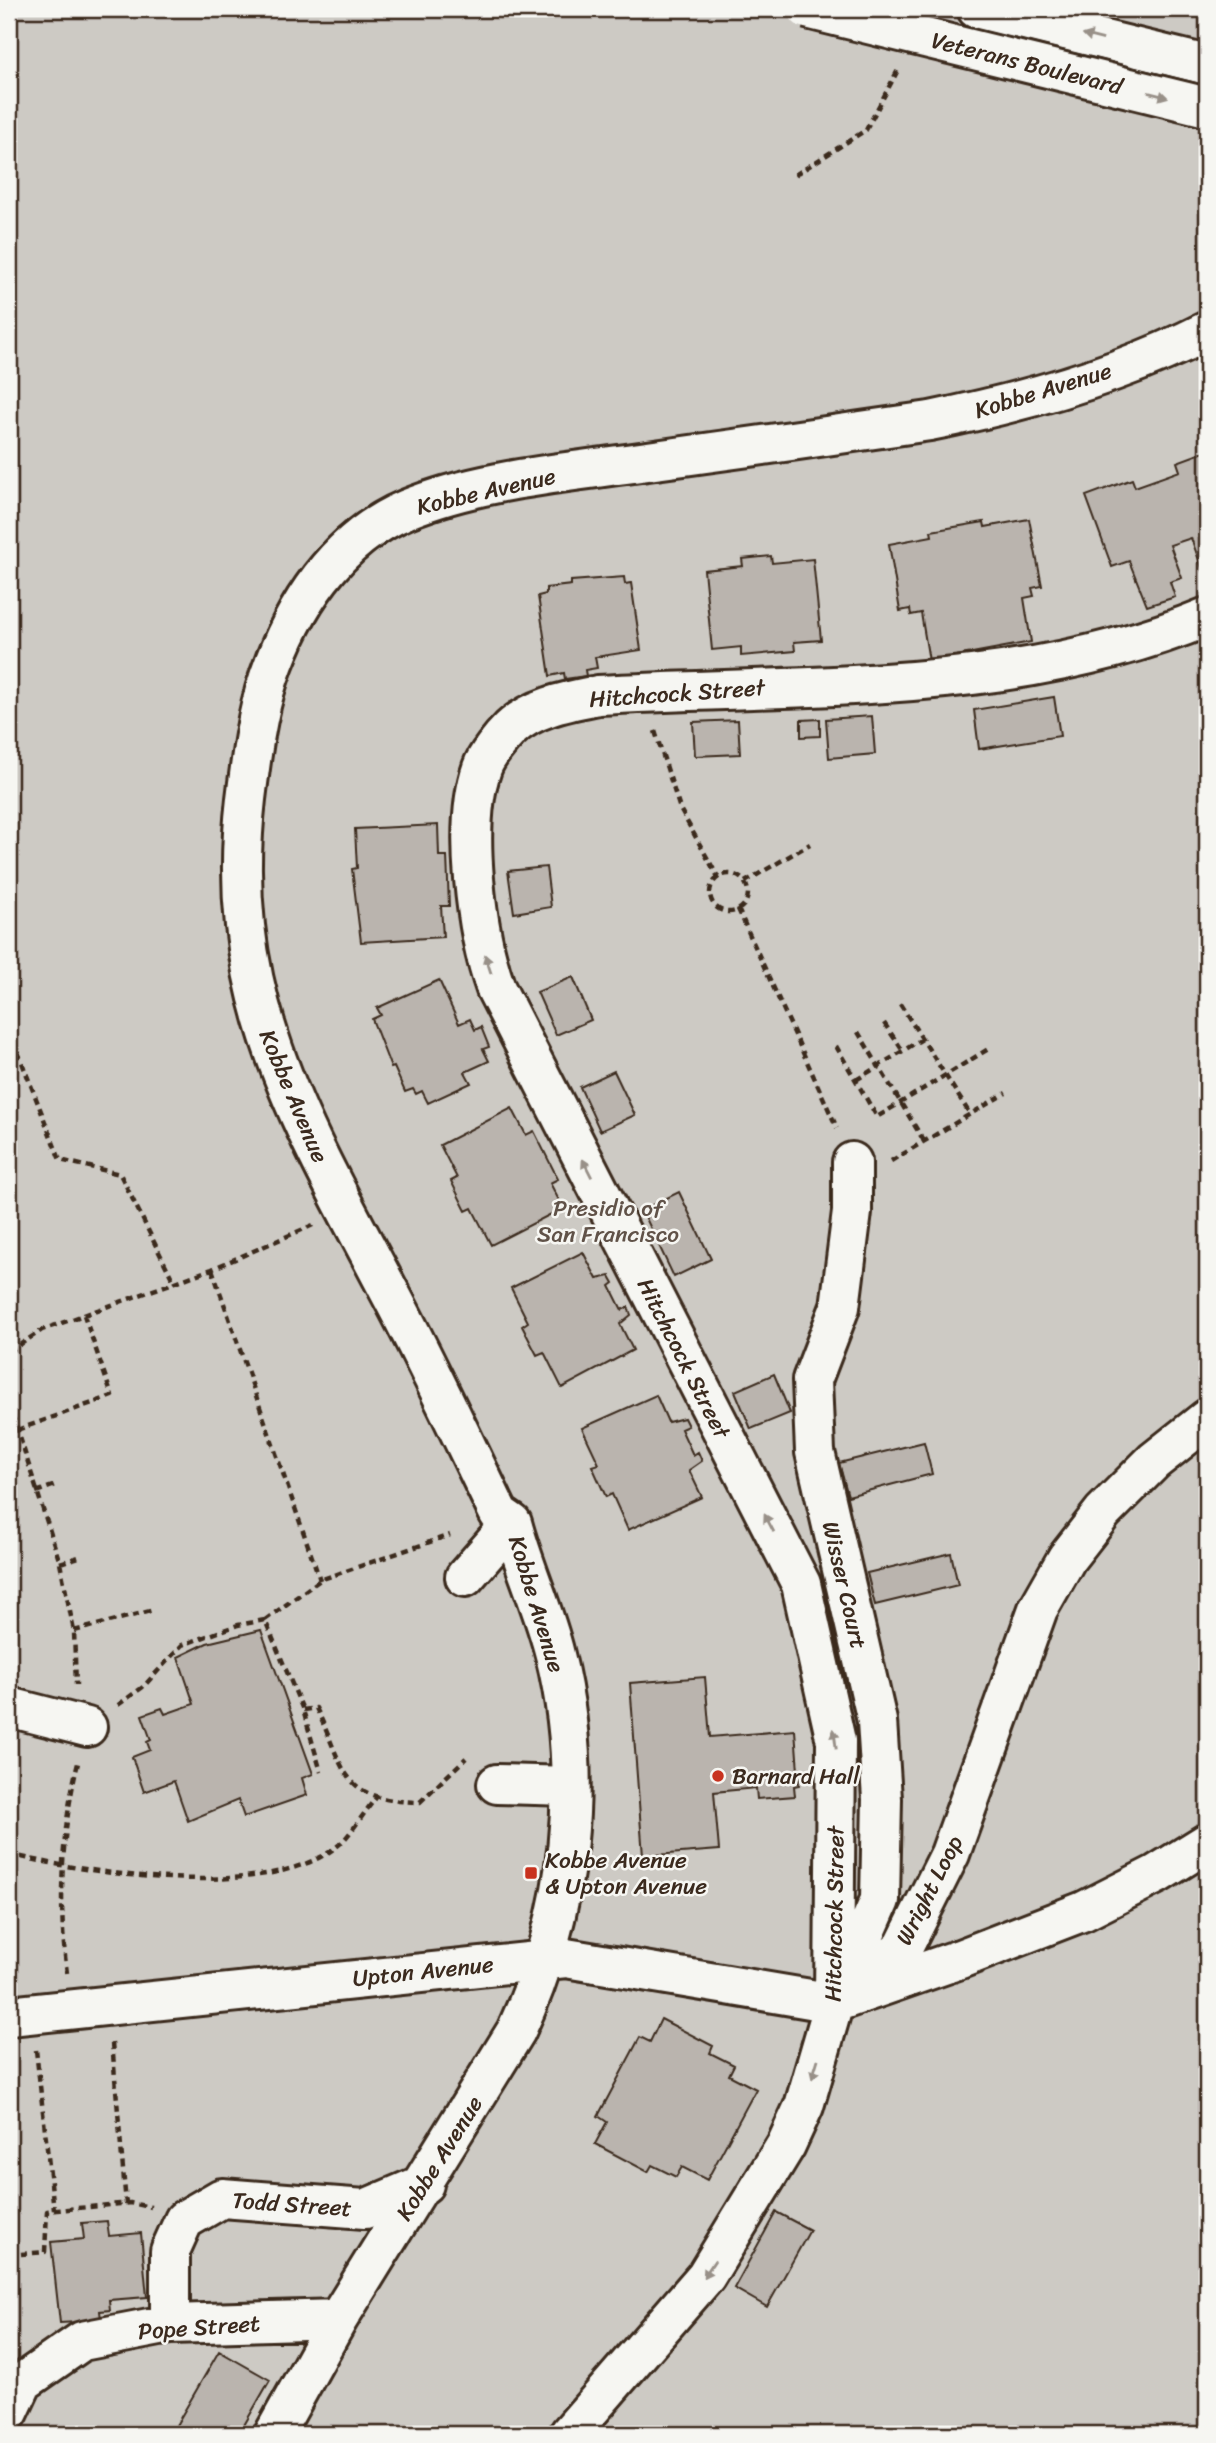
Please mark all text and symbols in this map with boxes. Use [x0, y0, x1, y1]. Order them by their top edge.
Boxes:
street label: Veterans Boulevard [927, 20, 1129, 107]
one-way arrow [1082, 31, 1104, 42]
one-way arrow [1148, 90, 1170, 101]
street label: Kobbe Avenue [969, 350, 1117, 431]
street label: Kobbe Avenue [412, 456, 560, 527]
street label: Hitchcock Street [588, 667, 768, 720]
one-way arrow [482, 953, 493, 974]
street label: Kobbe Avenue [247, 1023, 340, 1170]
one-way arrow [582, 1158, 593, 1178]
park label: Presidio of San Francisco [537, 1188, 679, 1255]
street label: Hitchcock Street [625, 1271, 743, 1447]
one-way arrow [763, 1514, 775, 1533]
street label: Wisser Court [810, 1517, 879, 1653]
street label: Kobbe Avenue [496, 1530, 577, 1678]
one-way arrow [829, 1728, 840, 1750]
place label: Barnard Hall [732, 1756, 860, 1797]
marker: Barnard Hall [710, 1768, 726, 1784]
street label: Hitchcock Street [812, 1824, 857, 2002]
street label: Wright Loop [884, 1828, 975, 1953]
place label: Kobbe Avenue & Upton Avenue [545, 1840, 707, 1907]
marker: Kobbe Avenue & Upton Avenue [523, 1865, 539, 1881]
street label: Upton Avenue [351, 1944, 496, 1999]
one-way arrow [809, 2059, 819, 2080]
street label: Kobbe Avenue [384, 2087, 494, 2229]
street label: Todd Street [231, 2180, 353, 2229]
one-way arrow [703, 2259, 716, 2279]
street label: Pope Street [137, 2303, 262, 2352]

